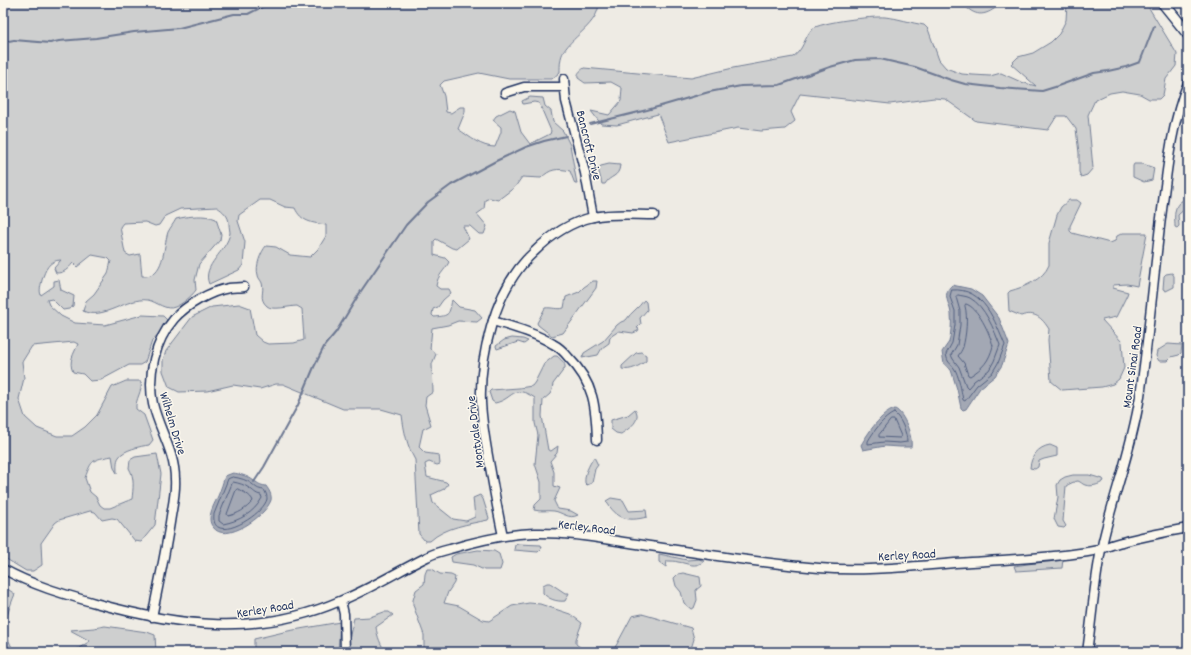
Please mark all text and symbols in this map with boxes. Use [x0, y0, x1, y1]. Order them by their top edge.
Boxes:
street label: Bancroft Drive [570, 109, 606, 183]
street label: Mount Sinai Road [1118, 325, 1149, 410]
street label: Wilhelm Drive [153, 390, 190, 458]
street label: Montvale Drive [463, 394, 490, 469]
street label: Kerley Road [557, 516, 617, 541]
street label: Kerley Road [878, 545, 937, 567]
street label: Kerley Road [235, 597, 295, 624]

